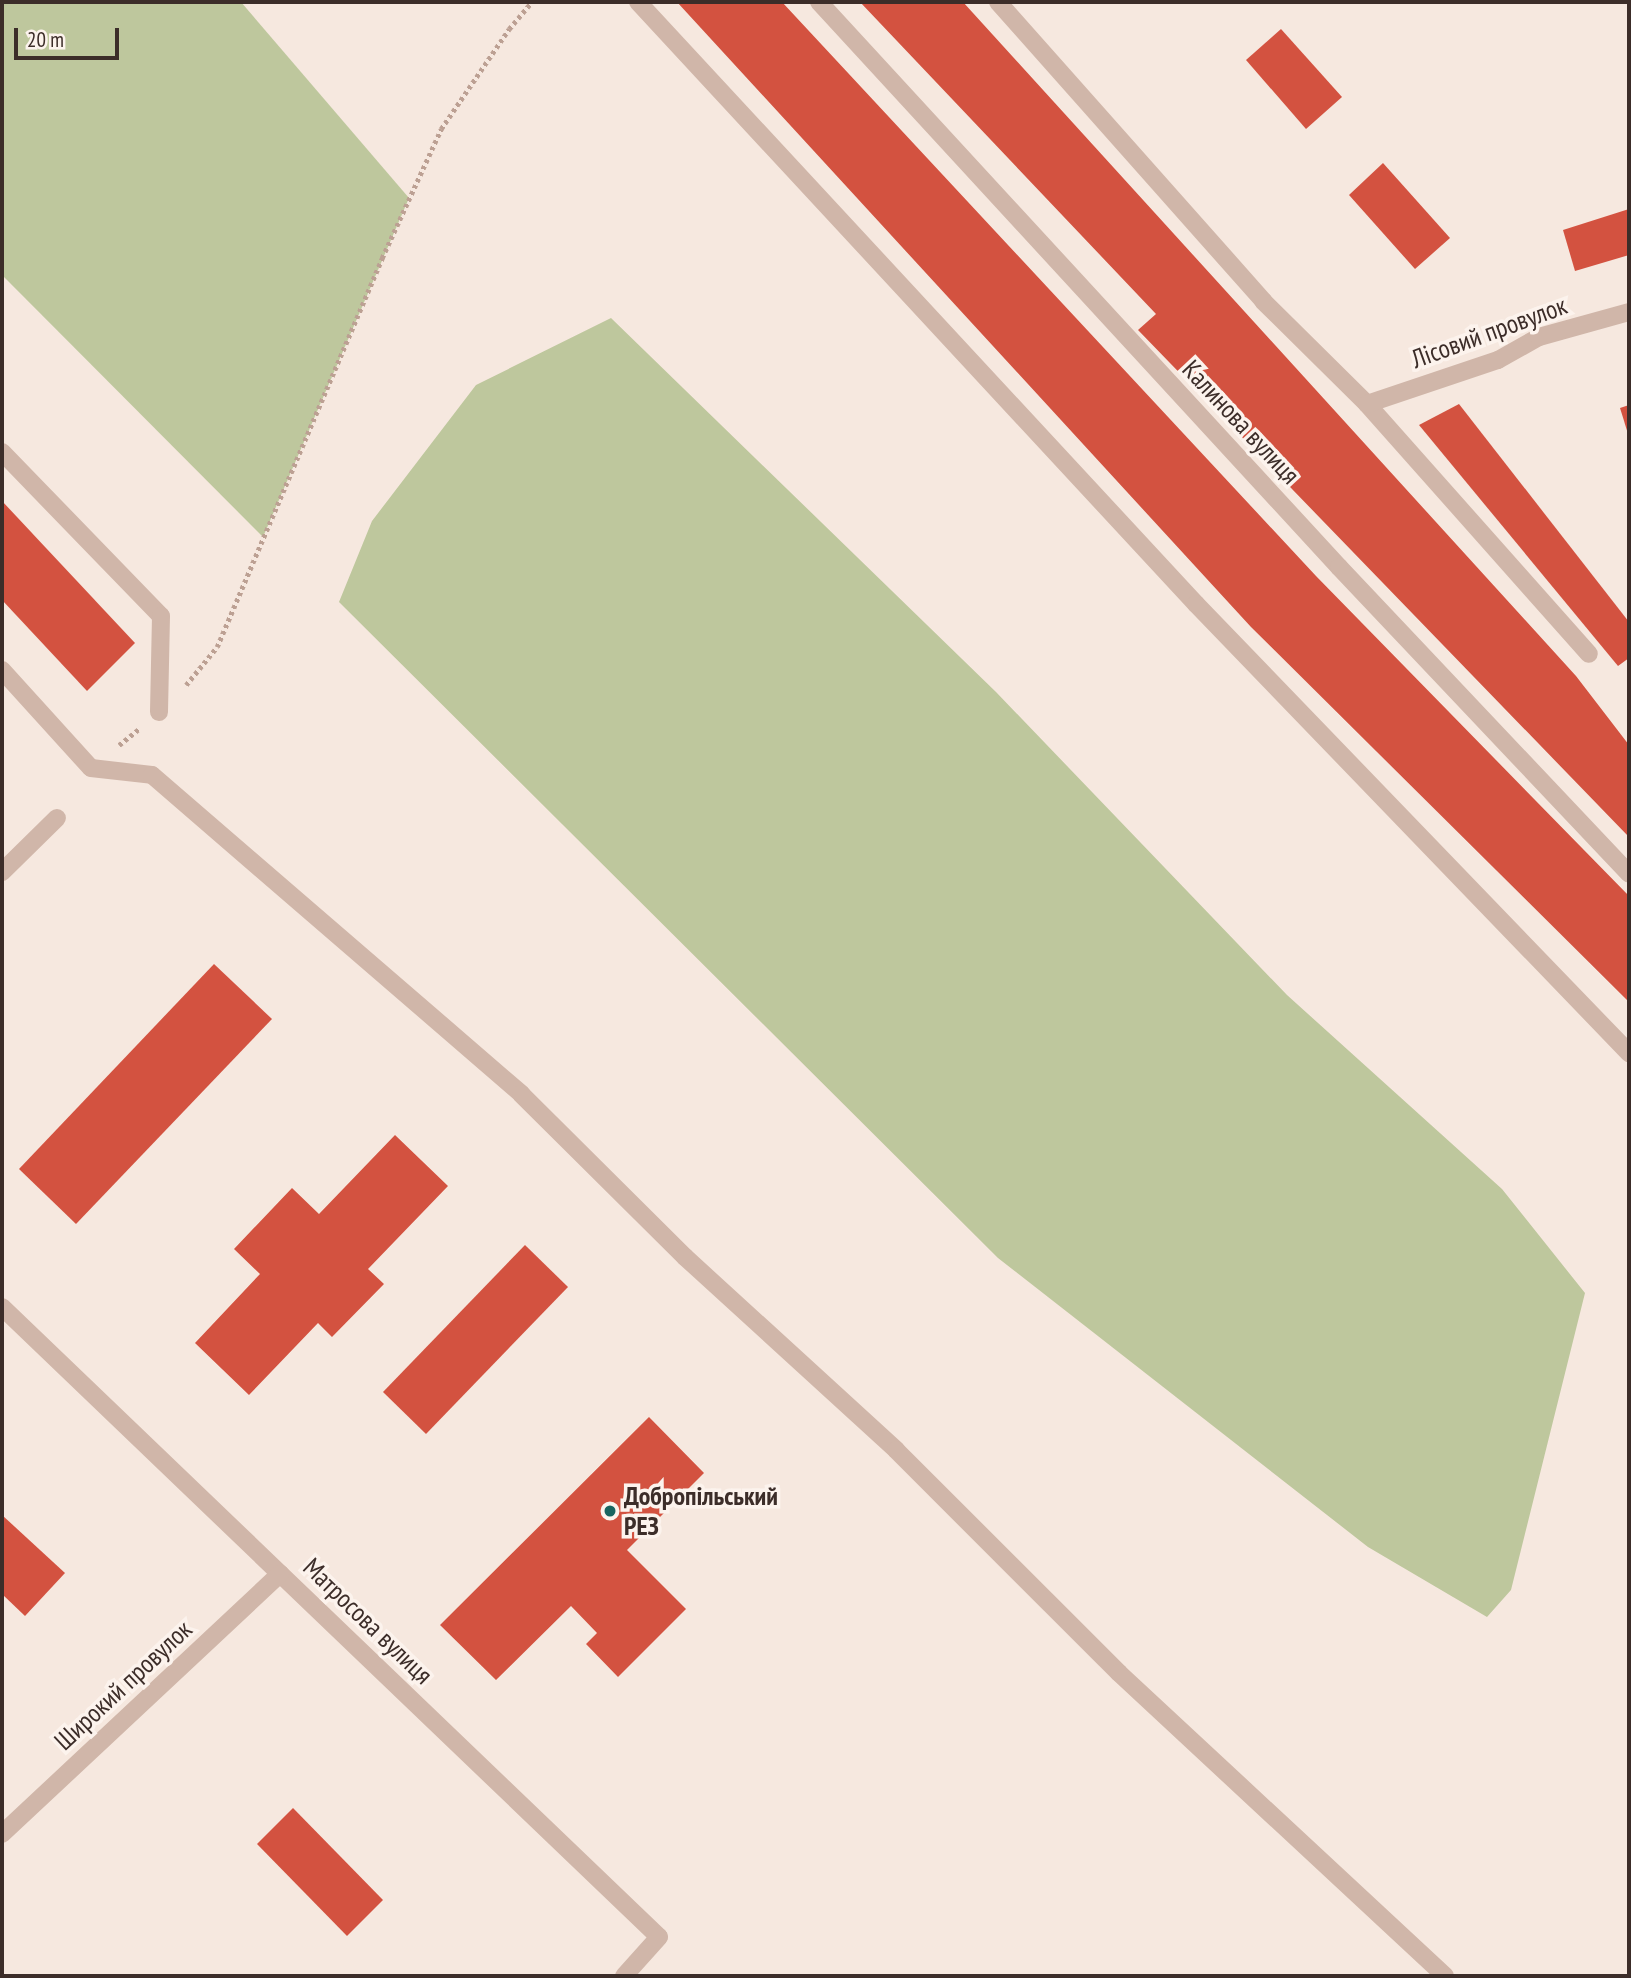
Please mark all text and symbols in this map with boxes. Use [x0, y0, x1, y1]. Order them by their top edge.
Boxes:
scale bar [18, 14, 122, 58]
text: 20 m [27, 26, 64, 53]
street label: Лісовий провулок [1407, 289, 1571, 375]
street label: Калинова вулиця [1176, 354, 1306, 490]
place label: Добропільський РЕЗ [624, 1480, 778, 1542]
marker: Добропільський РЕЗ [602, 1503, 618, 1519]
street label: Матросова вулиця [297, 1552, 439, 1690]
street label: Широкий провулок [48, 1614, 198, 1756]

